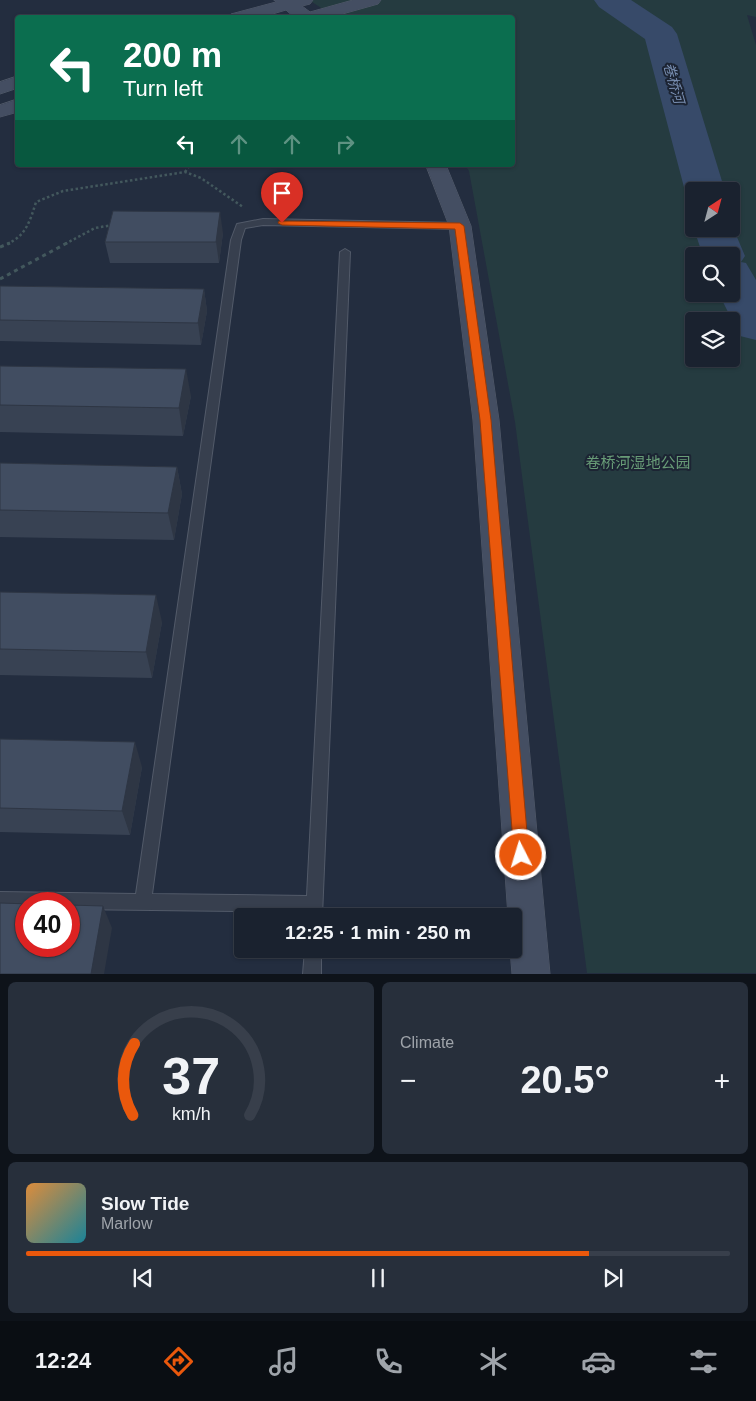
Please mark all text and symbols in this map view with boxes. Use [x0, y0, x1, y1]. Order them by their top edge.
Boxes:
icon: left [40, 35, 105, 100]
text: 200 m [123, 35, 222, 74]
water label: 卷桥河 [661, 61, 688, 108]
text: Turn left [123, 76, 203, 101]
icon: left [172, 130, 200, 158]
icon: ahead [225, 130, 253, 158]
icon: ahead [278, 130, 306, 158]
icon: right [331, 130, 359, 158]
pin [261, 172, 303, 223]
icon: arrive [268, 179, 296, 207]
north arrow [685, 182, 740, 238]
map controls [685, 182, 740, 367]
button: search [685, 247, 740, 302]
button: layers [685, 312, 740, 367]
park label: 卷桥河湿地公园 [585, 454, 691, 471]
position arrow [494, 828, 546, 880]
speed limit sign: 40 [15, 892, 80, 957]
text: 12:25 · 1 min · 250 m [285, 922, 471, 943]
text: Climate [400, 1034, 454, 1051]
text: 37 [162, 1047, 220, 1105]
text: 20.5° [520, 1059, 610, 1101]
text: − [400, 1065, 416, 1096]
text: + [714, 1065, 730, 1096]
text: km/h [172, 1104, 210, 1124]
text: Slow Tide [101, 1193, 189, 1214]
text: Marlow [101, 1215, 153, 1232]
icon: previous [129, 1264, 157, 1292]
icon: pause [364, 1264, 392, 1292]
icon: next [599, 1264, 627, 1292]
icon: directions [161, 1344, 196, 1379]
icon: music [266, 1344, 301, 1379]
icon: phone [371, 1344, 406, 1379]
icon: climate [476, 1344, 511, 1379]
icon: car [581, 1344, 616, 1379]
icon: filters [686, 1344, 721, 1379]
text: 12:24 [35, 1348, 91, 1373]

